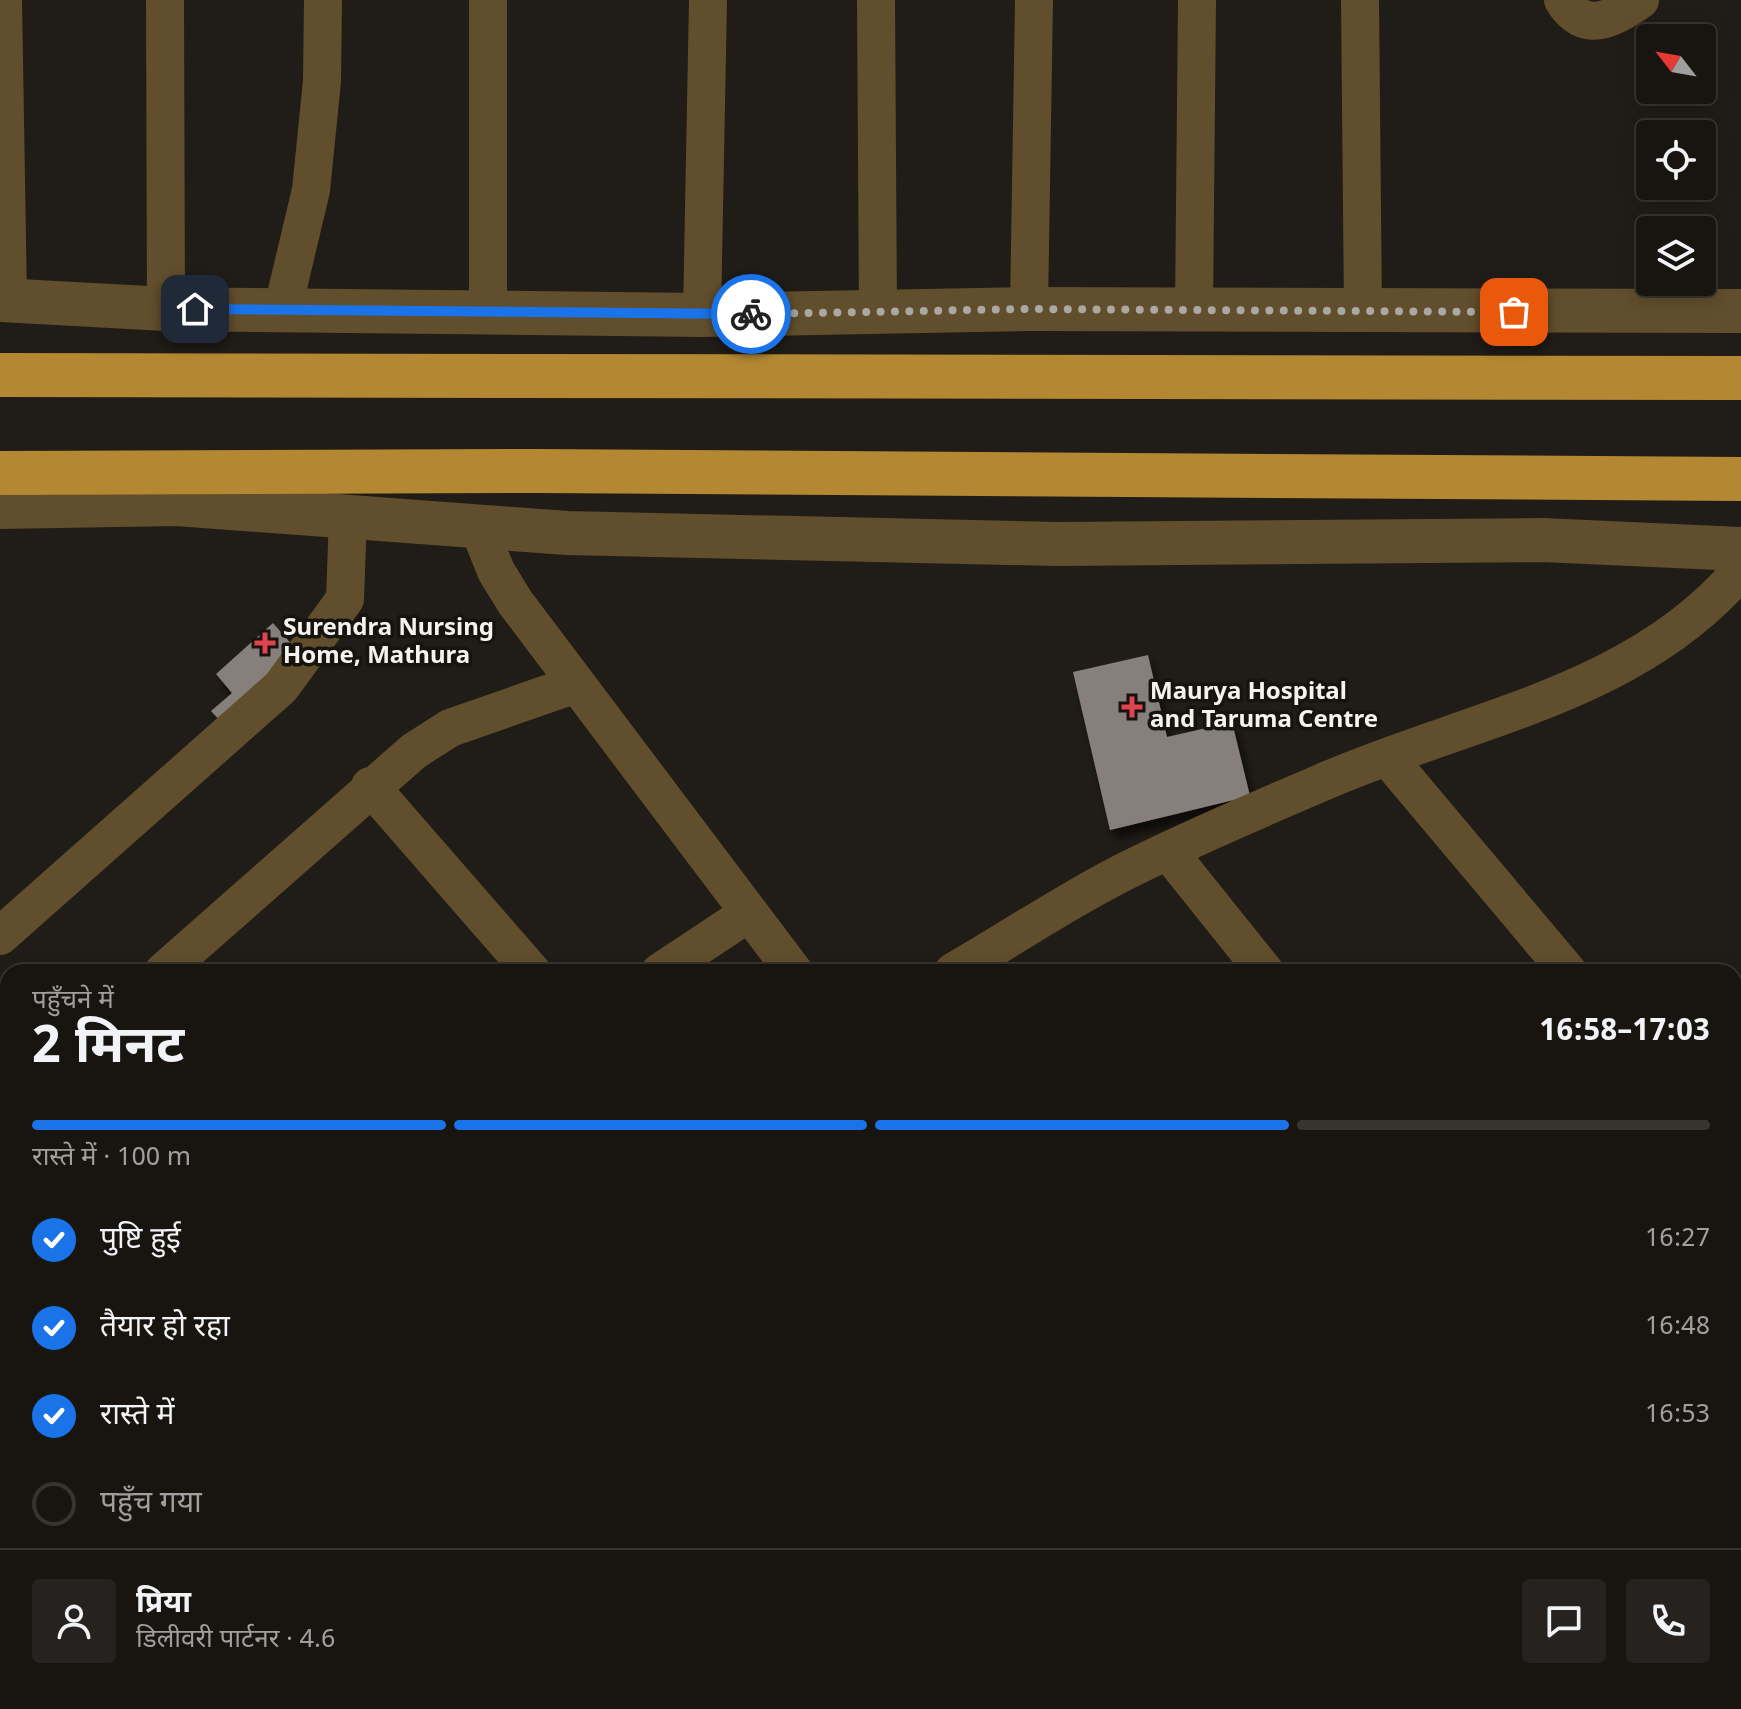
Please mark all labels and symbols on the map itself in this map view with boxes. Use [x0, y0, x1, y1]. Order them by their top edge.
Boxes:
north arrow [1636, 24, 1716, 104]
courier [711, 274, 791, 354]
pin [161, 275, 229, 343]
pin [1480, 278, 1548, 346]
place label: Surendra Nursing Home, Mathura [283, 613, 494, 673]
marker: Surendra Nursing Home, Mathura [254, 632, 276, 654]
place label: Maurya Hospital and Taruma Centre [1150, 677, 1378, 737]
marker: Maurya Hospital and Taruma Centre [1121, 696, 1143, 718]

